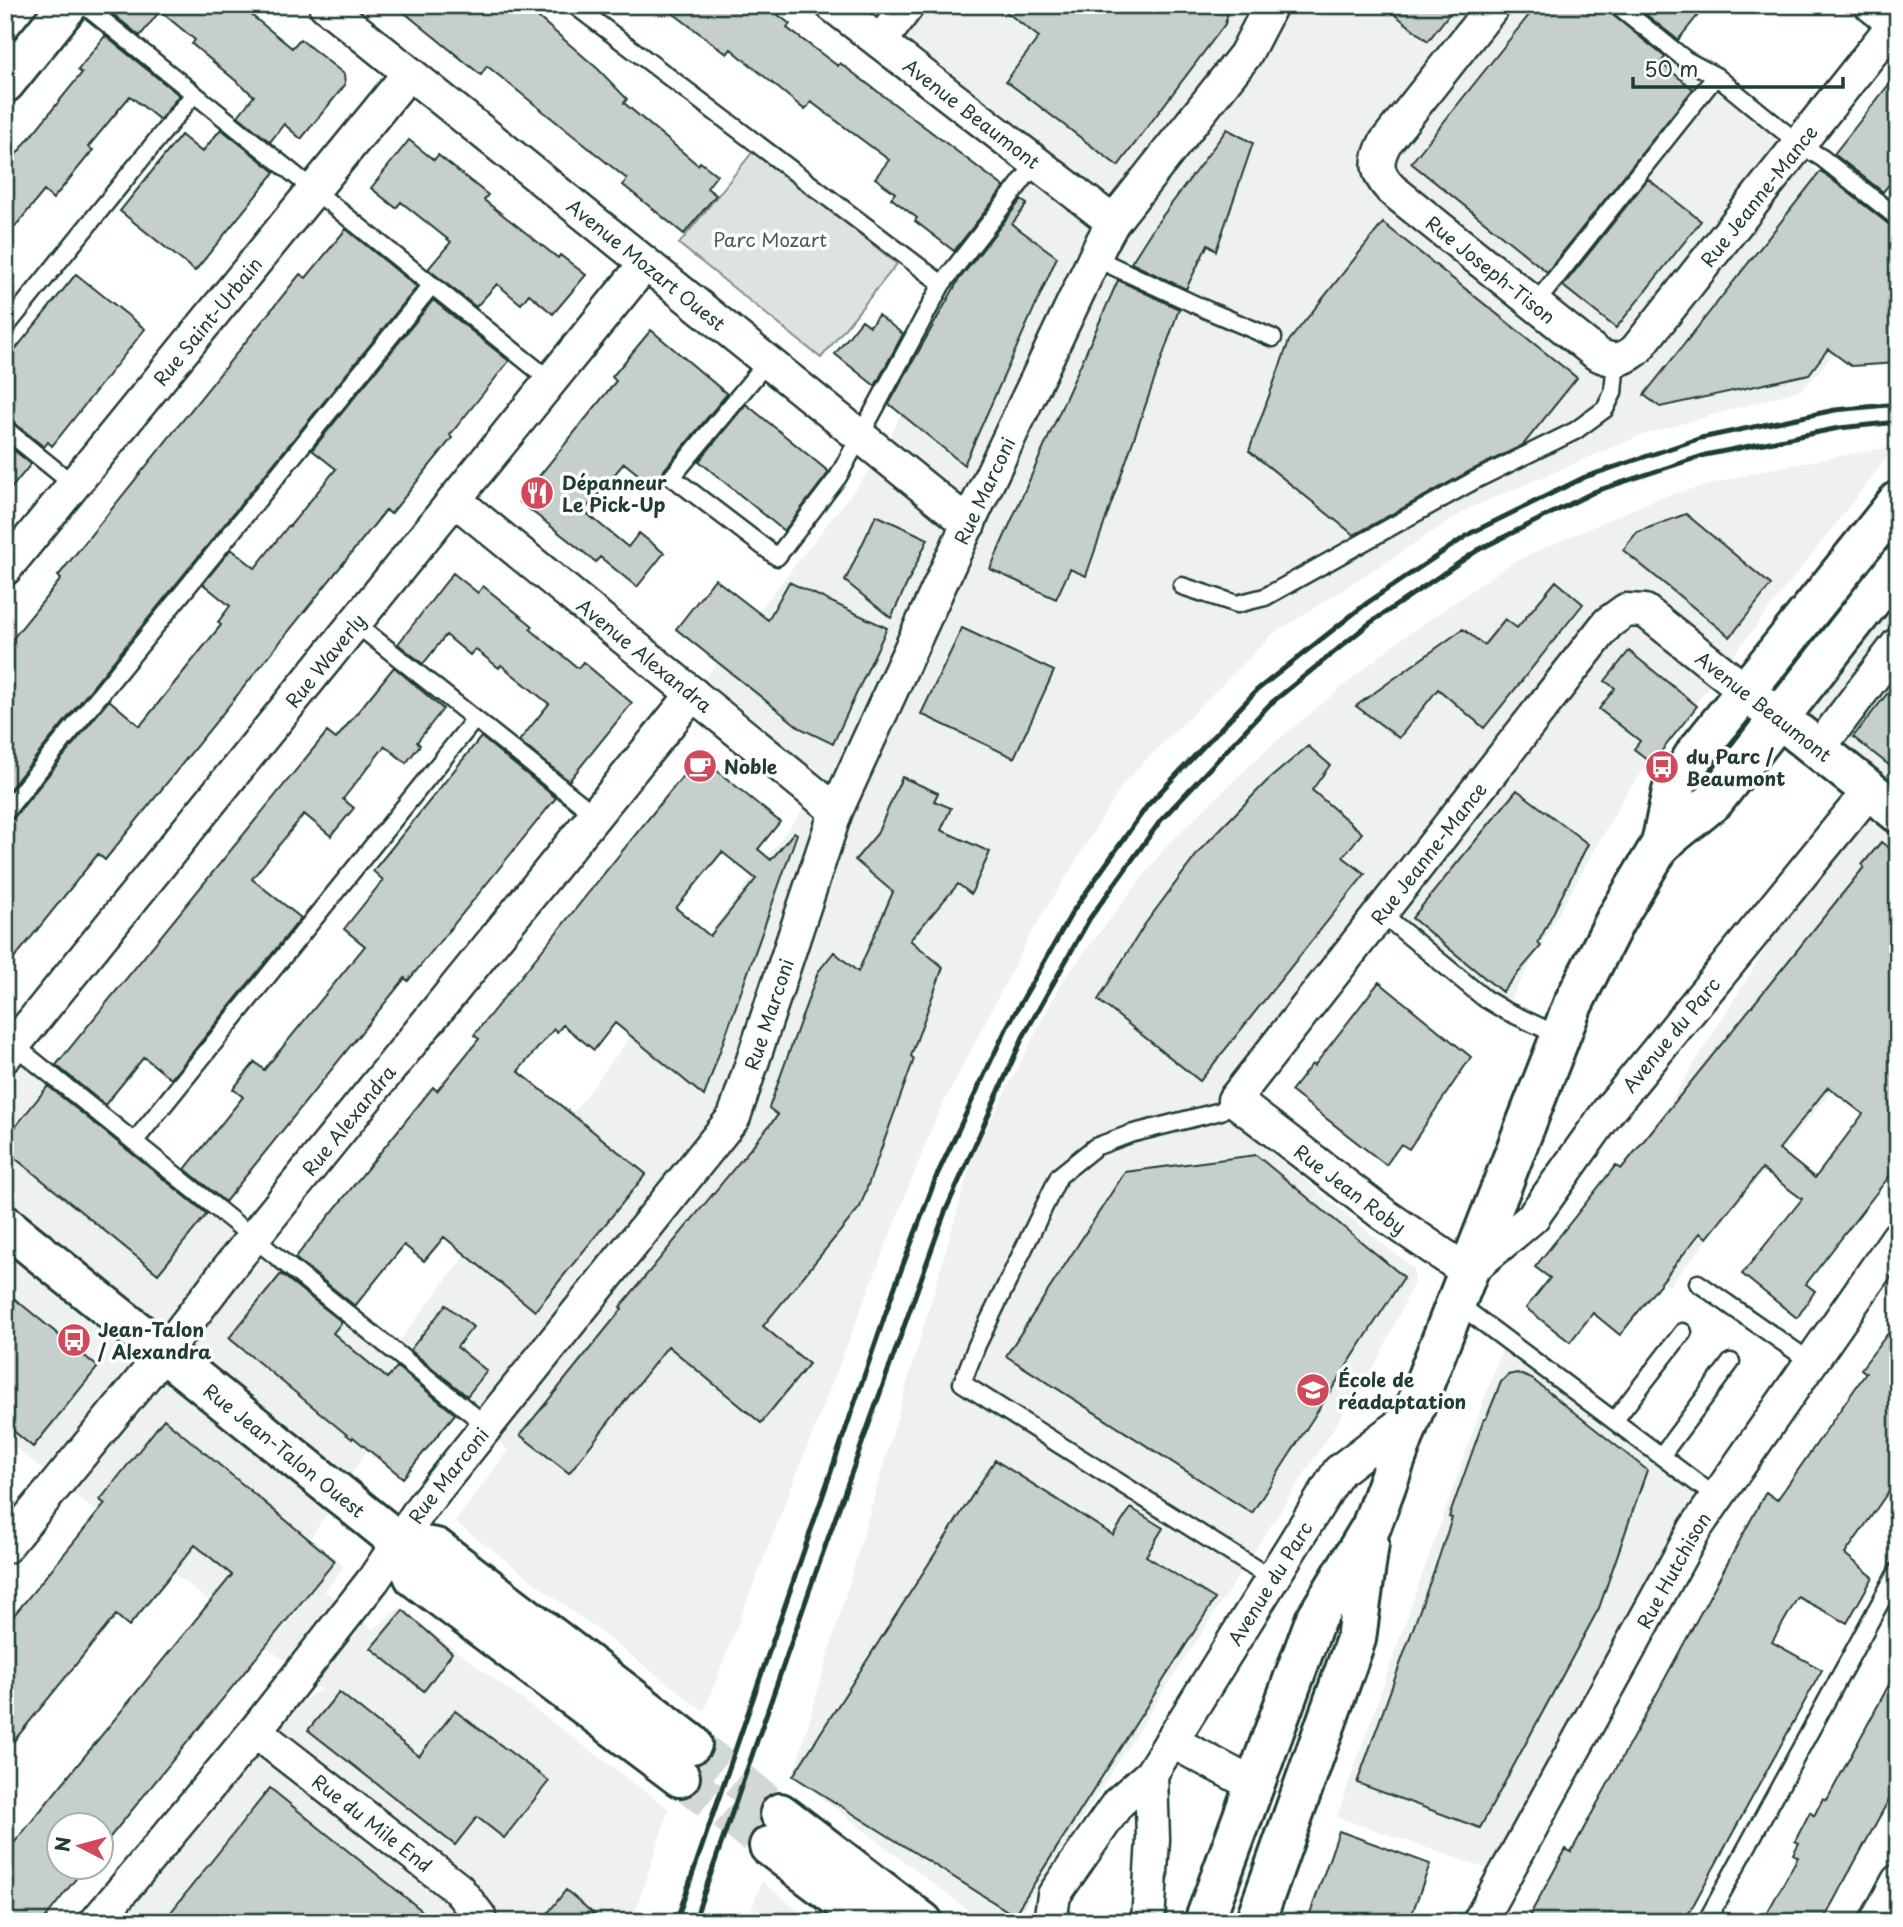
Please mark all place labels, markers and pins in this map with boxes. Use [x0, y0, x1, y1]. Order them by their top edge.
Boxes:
place label: Dépanneur Le Pick-Up [562, 468, 667, 518]
restaurant icon: Dépanneur Le Pick-Up [518, 474, 556, 512]
place label: du Parc / Beaumont [1686, 742, 1785, 792]
cafe icon: Noble [681, 747, 719, 785]
bus stop icon: du Parc / Beaumont [1643, 748, 1681, 786]
place label: Noble [724, 752, 777, 780]
place label: Jean-Talon / Alexandra [97, 1315, 211, 1365]
bus stop icon: Jean-Talon / Alexandra [55, 1321, 93, 1359]
place label: École de réadaptation [1338, 1365, 1466, 1415]
school or university icon: École de réadaptation [1294, 1371, 1332, 1409]

